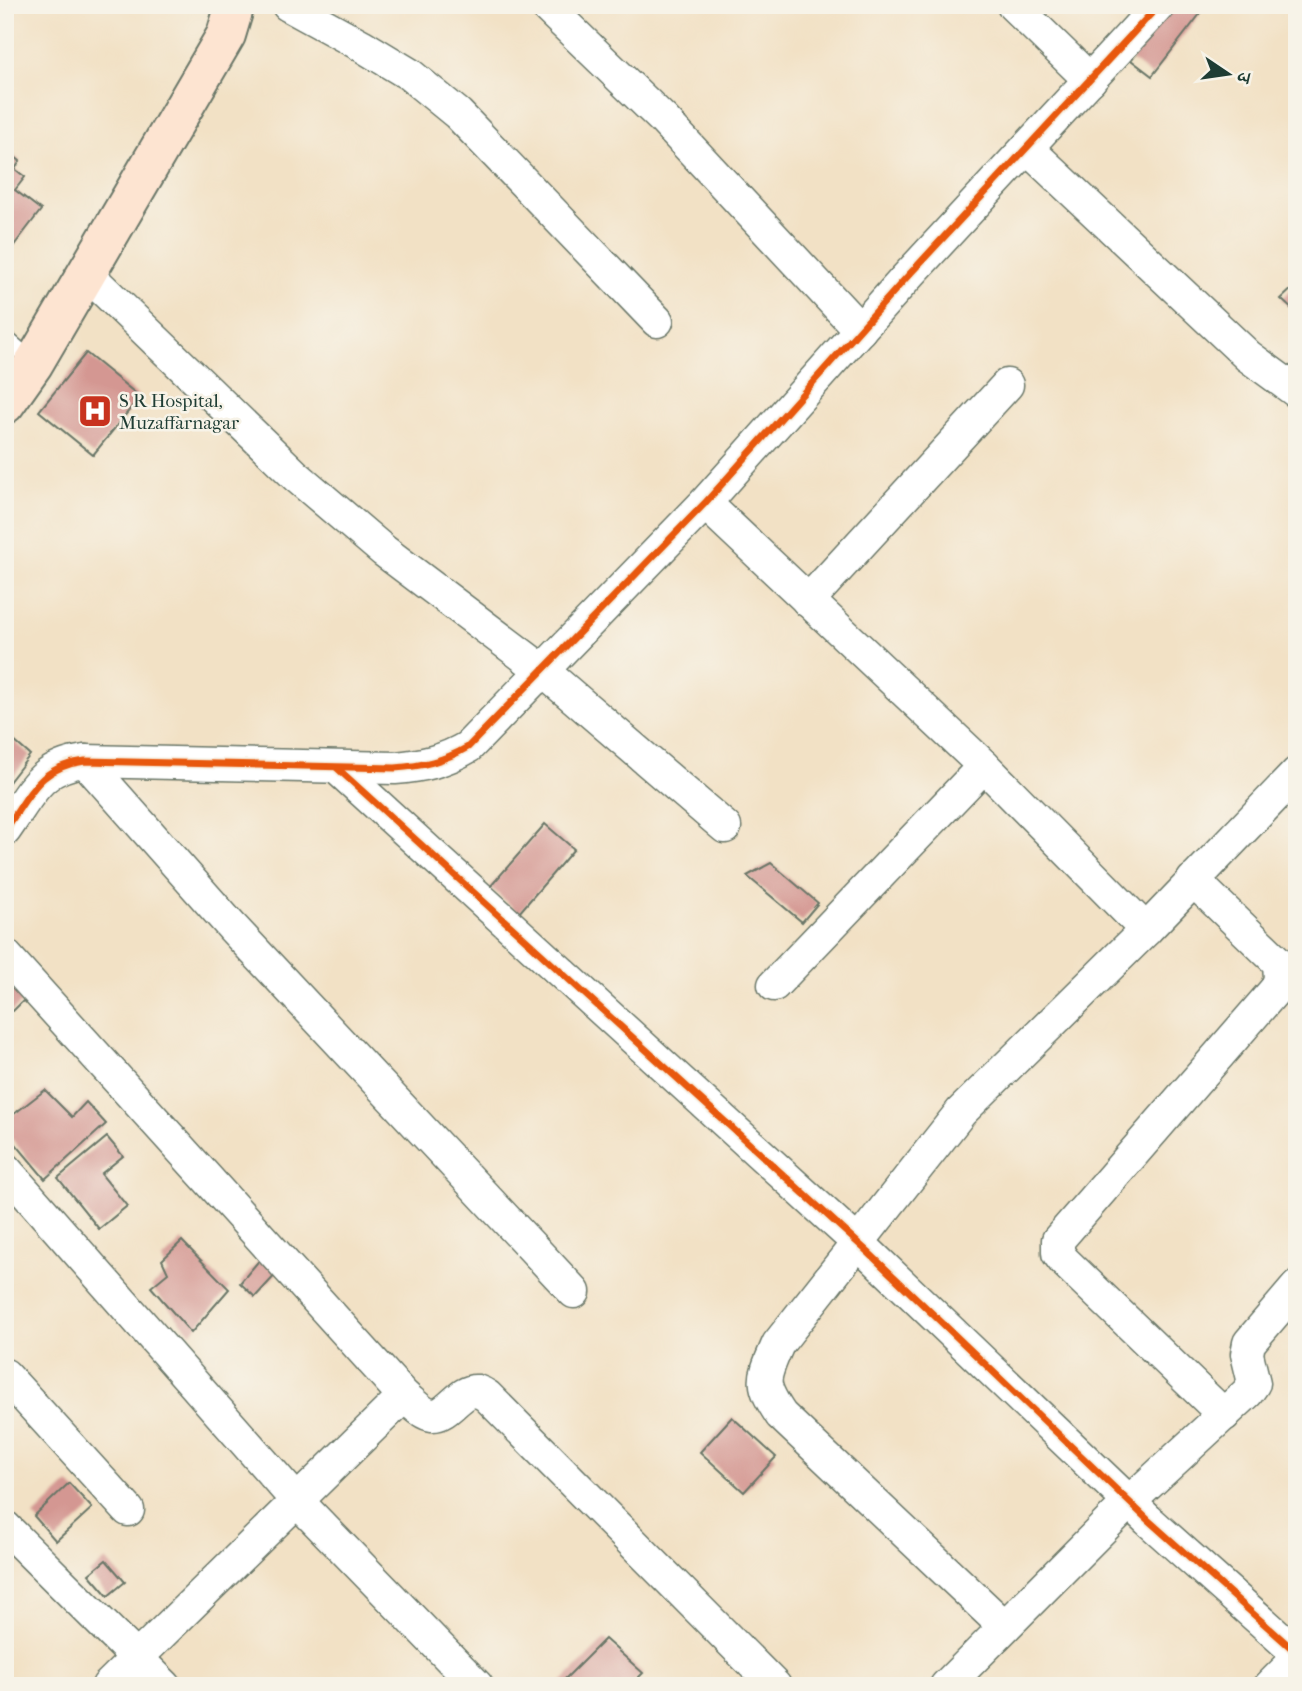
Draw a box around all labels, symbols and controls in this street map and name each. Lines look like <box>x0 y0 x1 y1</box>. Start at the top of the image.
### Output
north arrow <box>1194 38 1264 108</box>
text: उ <box>1231 68 1256 86</box>
place label: S R Hospital, Muzaffarnagar <box>119 390 240 434</box>
hospital icon: S R Hospital, Muzaffarnagar <box>76 392 114 430</box>

